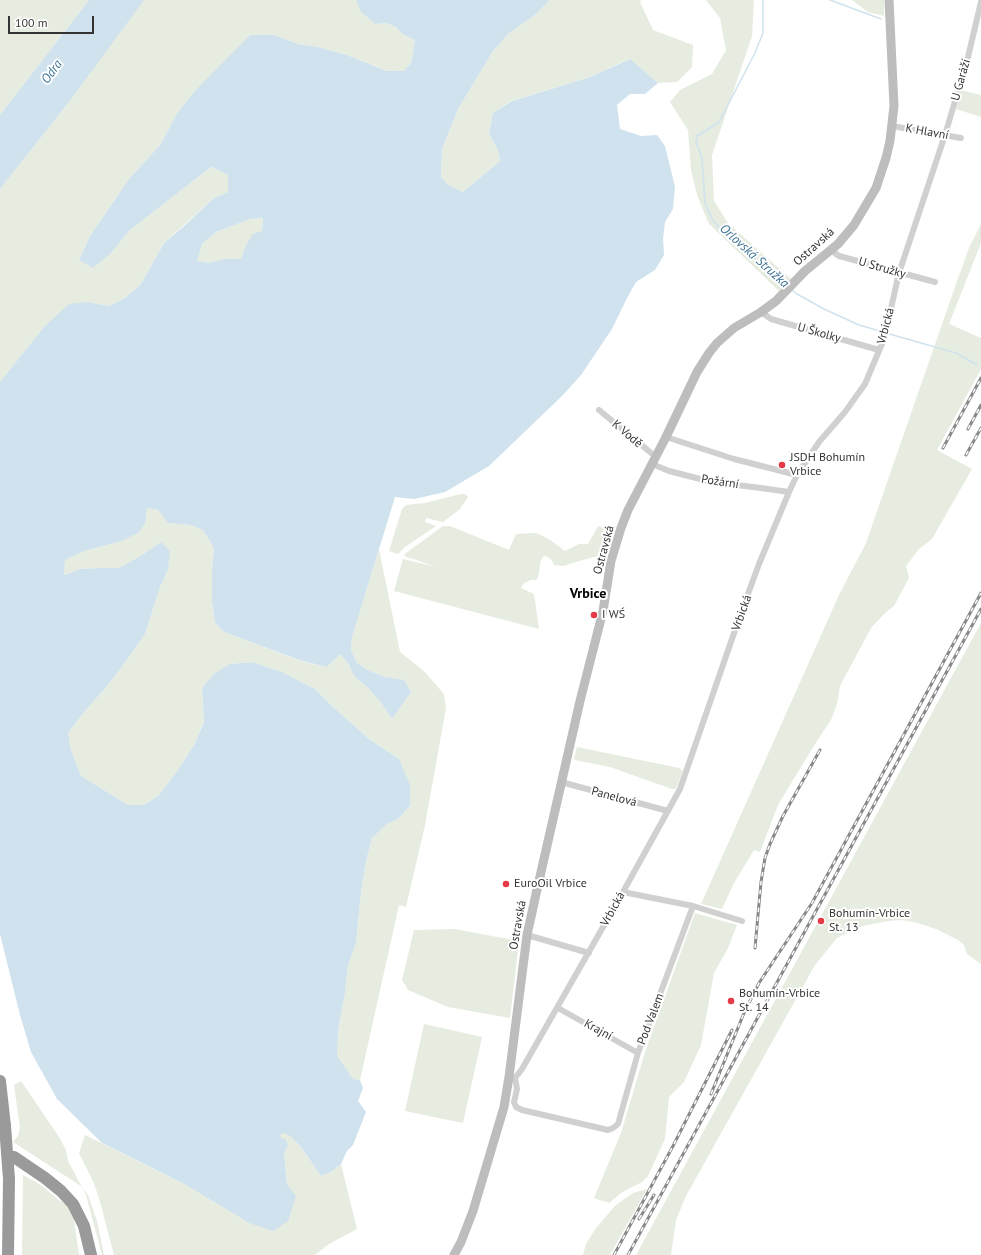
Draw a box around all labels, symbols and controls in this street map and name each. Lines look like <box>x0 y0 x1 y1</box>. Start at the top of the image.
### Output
scale bar <box>10 8 96 34</box>
text: 100 m <box>15 15 48 30</box>
water label: Odra <box>38 57 66 87</box>
street label: U Garáží <box>948 57 974 103</box>
street label: K Hlavní <box>904 121 950 143</box>
water label: Orlovská Stružka <box>716 221 792 291</box>
street label: Ostravská <box>791 225 837 269</box>
street label: U Stružky <box>857 254 907 282</box>
street label: Vrbická <box>874 306 898 346</box>
street label: U Školky <box>796 320 842 346</box>
street label: K Vodě <box>609 417 645 451</box>
place label: JSDH Bohumín Vrbice <box>790 451 865 479</box>
marker: JSDH Bohumín Vrbice <box>777 460 787 470</box>
street label: Požární <box>700 472 740 492</box>
street label: Ostravská <box>591 524 617 576</box>
district label: Vrbice <box>570 586 606 602</box>
street label: Vrbická <box>729 593 755 633</box>
place label: I WŚ <box>602 608 625 622</box>
marker: I WŚ <box>589 610 599 620</box>
street label: Panelová <box>590 784 638 810</box>
place label: EuroOil Vrbice <box>514 877 587 891</box>
marker: EuroOil Vrbice <box>501 879 511 889</box>
street label: Vrbická <box>598 889 628 929</box>
street label: Ostravská <box>507 899 529 951</box>
place label: Bohumín-Vrbice St. 13 <box>829 907 910 935</box>
marker: Bohumín-Vrbice St. 13 <box>816 916 826 926</box>
place label: Bohumín-Vrbice St. 14 <box>739 987 820 1015</box>
street label: Pod Valem <box>635 991 667 1047</box>
marker: Bohumín-Vrbice St. 14 <box>726 996 736 1006</box>
street label: Krajní <box>581 1016 615 1044</box>

